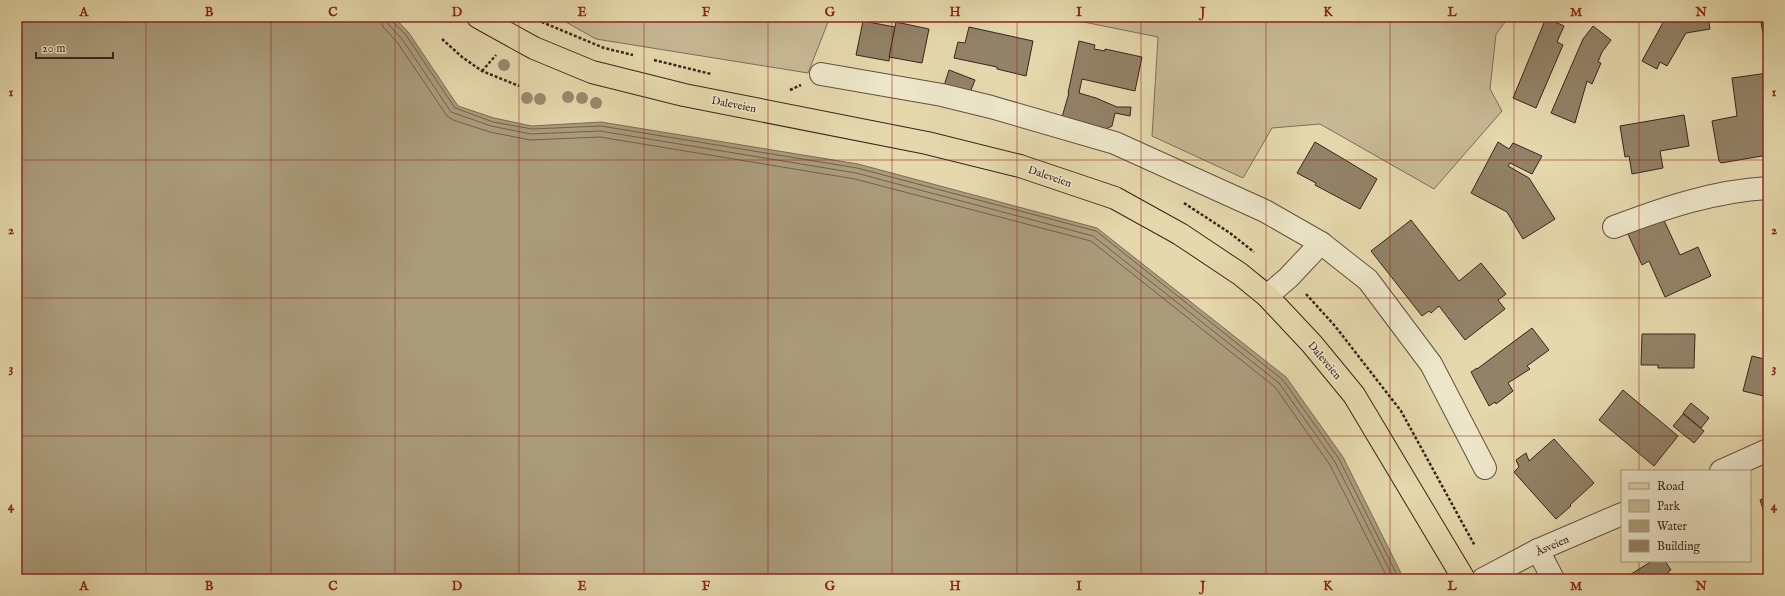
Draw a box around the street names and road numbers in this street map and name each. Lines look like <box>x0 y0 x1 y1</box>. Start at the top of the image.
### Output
street label: Daleveien <box>710 94 757 116</box>
street label: Daleveien <box>1026 163 1073 191</box>
street label: Daleveien <box>1304 339 1344 383</box>
street label: Åsveien <box>1533 532 1571 560</box>

